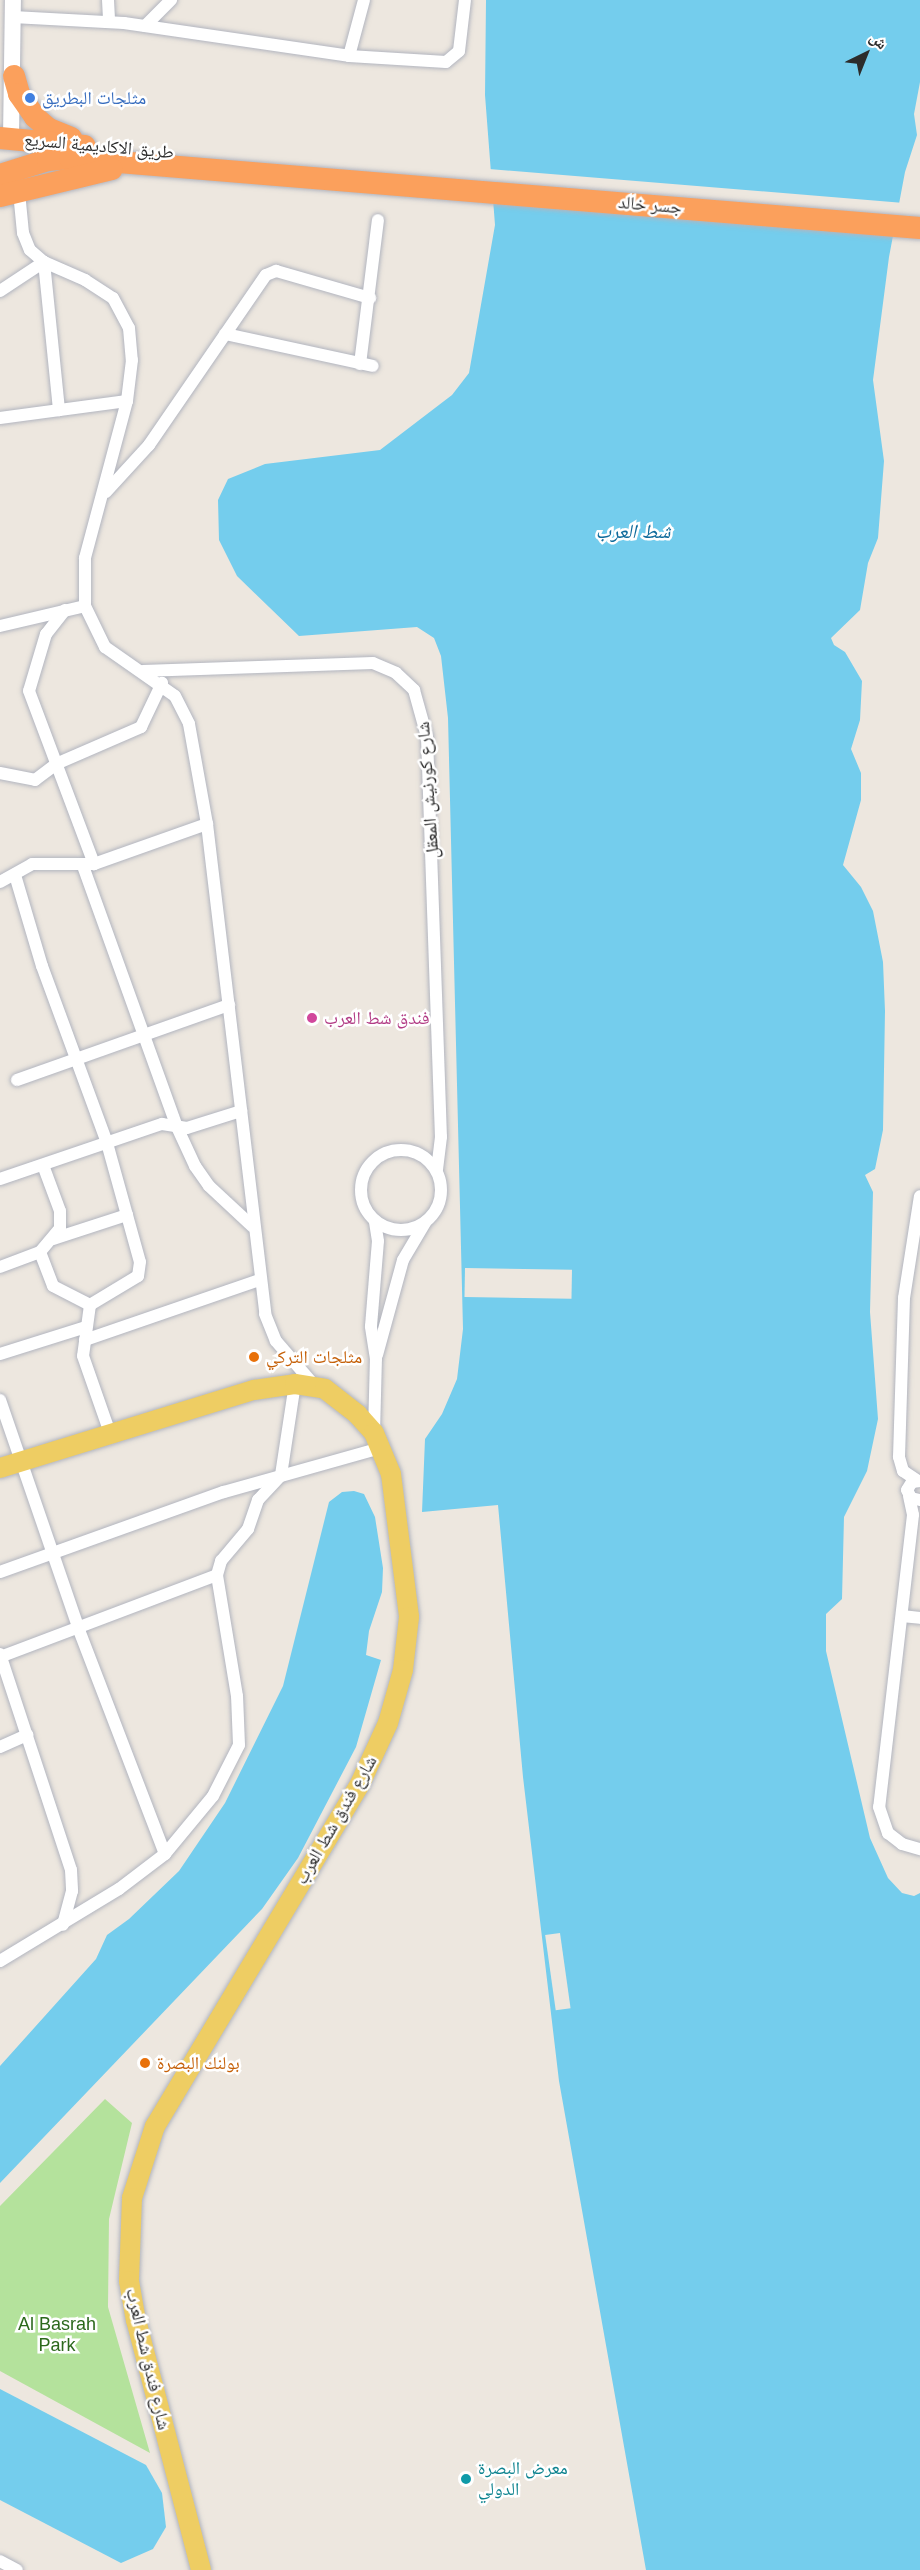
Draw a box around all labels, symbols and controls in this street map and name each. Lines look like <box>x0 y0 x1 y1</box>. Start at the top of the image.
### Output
north arrow <box>836 24 896 84</box>
text: ش <box>867 28 891 52</box>
place label: مثلجات البطريق <box>42 87 146 109</box>
marker: مثلجات البطريق <box>23 91 37 105</box>
street label: طريق الاكاديمية السريع <box>23 129 175 163</box>
street label: جسر خالد <box>617 191 683 219</box>
water label: شط العرب <box>595 519 671 543</box>
street label: شارع كورنيش المعقل <box>412 721 444 859</box>
place label: فندق شط العرب <box>324 1007 430 1029</box>
marker: فندق شط العرب <box>305 1011 319 1025</box>
place label: مثلجات التركي <box>266 1346 362 1368</box>
marker: مثلجات التركي <box>247 1350 261 1364</box>
street label: شارع فندق شط العرب <box>290 1752 382 1888</box>
place label: بولنك البصرة <box>157 2052 240 2074</box>
marker: بولنك البصرة <box>138 2056 152 2070</box>
street label: شارع فندق شط العرب <box>121 2286 175 2432</box>
park label: Al Basrah Park <box>18 2314 96 2356</box>
place label: معرض البصرة الدولي <box>478 2458 568 2500</box>
marker: معرض البصرة الدولي <box>459 2472 473 2486</box>

